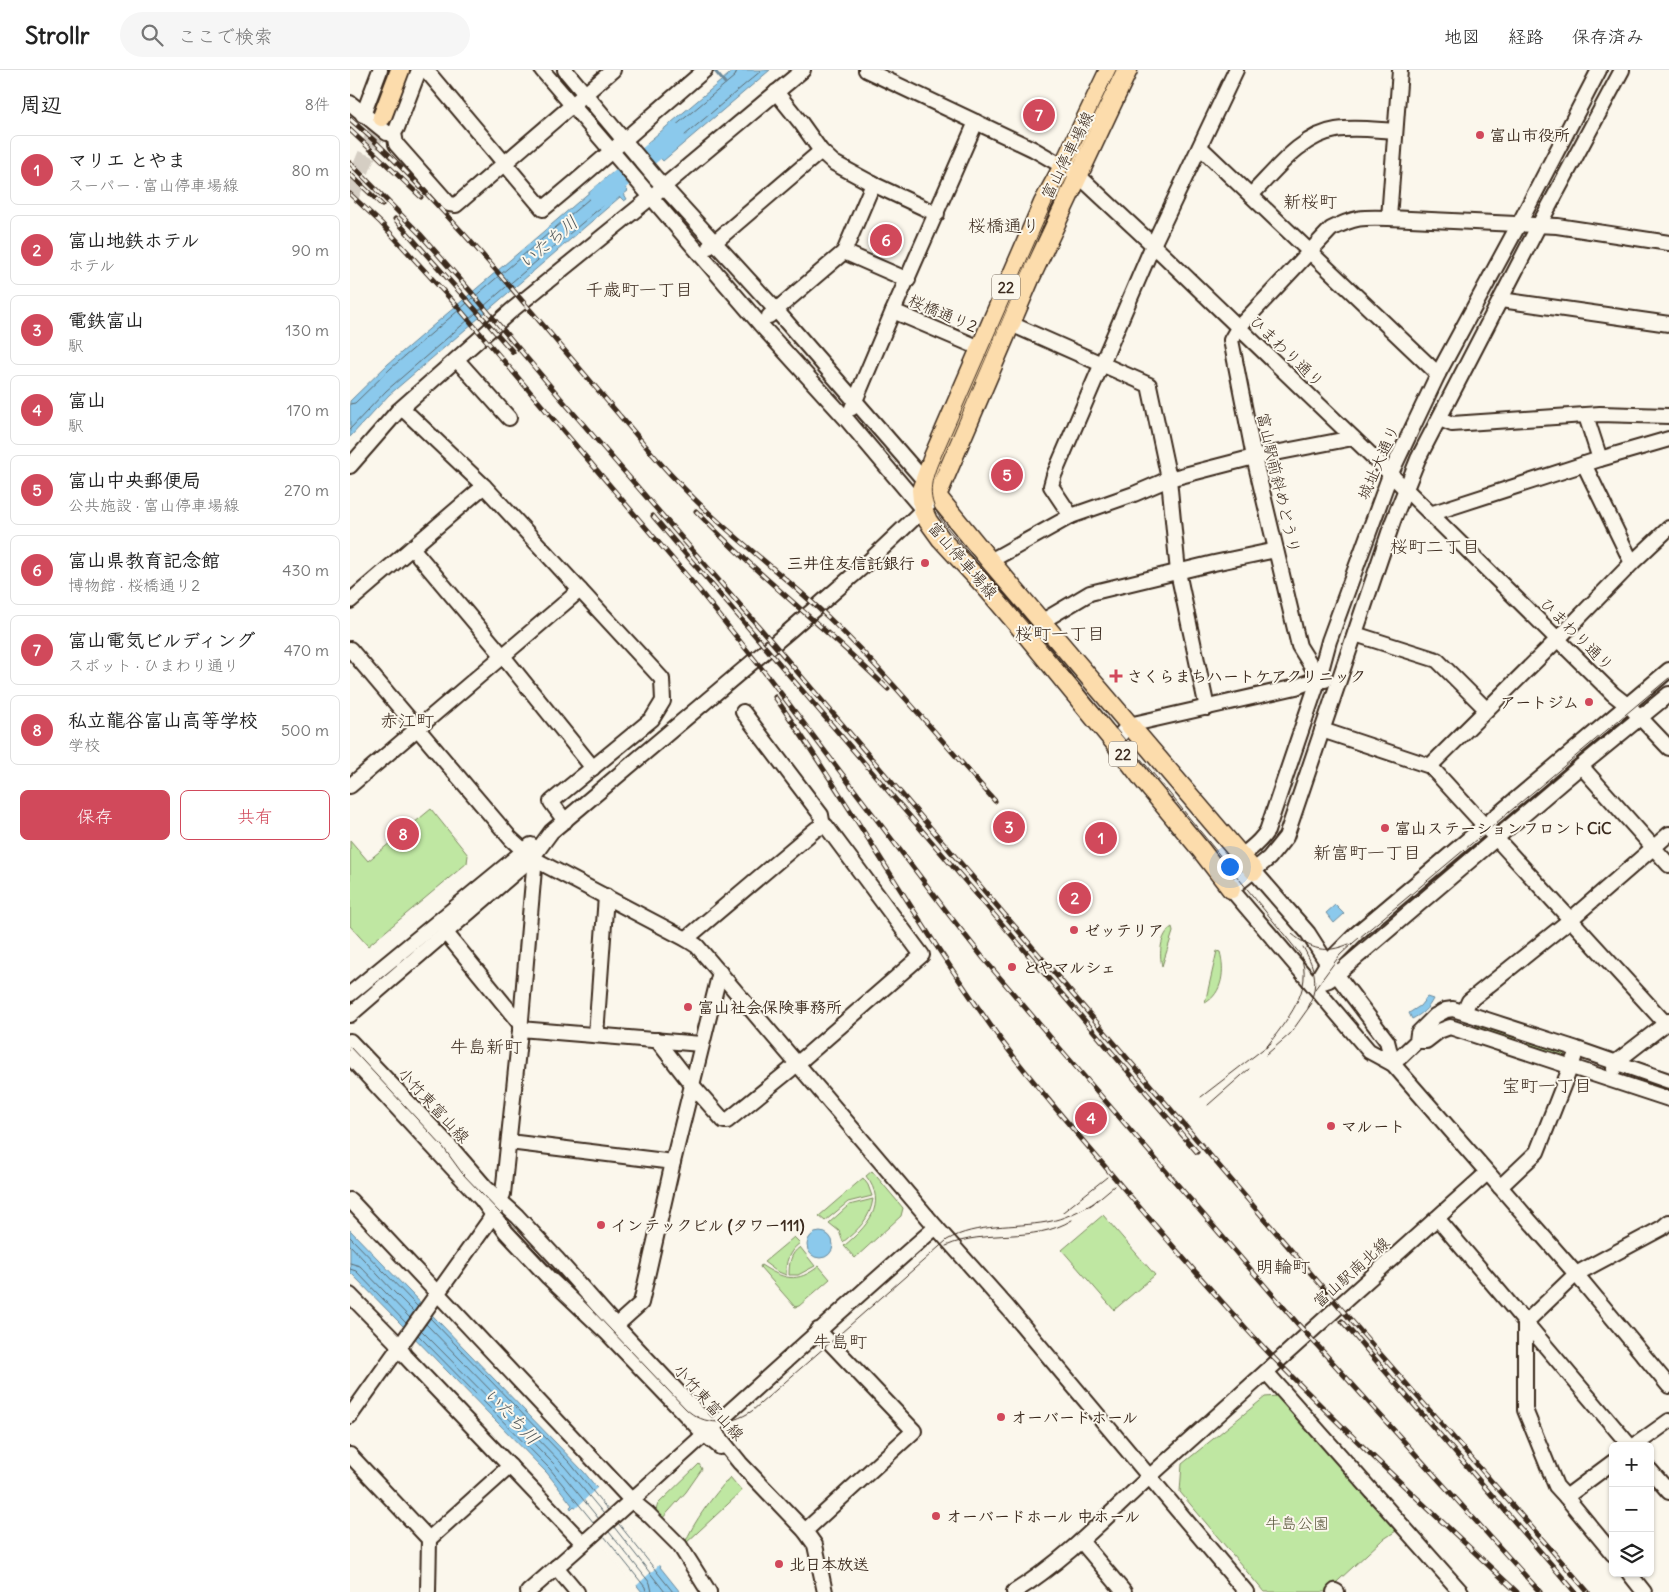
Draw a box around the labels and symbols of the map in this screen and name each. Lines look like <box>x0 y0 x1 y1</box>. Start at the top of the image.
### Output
pin: 7 <box>1023 96 1055 134</box>
street label: 富山停車場線 <box>1036 108 1098 202</box>
place label: 富山市役所 <box>1490 125 1570 145</box>
marker: 富山市役所 <box>1474 129 1486 141</box>
district label: 新桜町 <box>1283 190 1337 213</box>
water label: いたち川 <box>514 211 582 273</box>
district label: 桜橋通り <box>968 214 1040 237</box>
pin: 6 <box>870 221 902 259</box>
road number: 22 <box>992 274 1020 300</box>
district label: 千歳町一丁目 <box>585 278 693 301</box>
street label: 桜橋通り2 <box>906 290 981 337</box>
street label: ひまわり通り <box>1246 310 1328 392</box>
street label: 富山駅前斜めどうり <box>1253 410 1305 556</box>
street label: 城址大通り <box>1353 421 1403 503</box>
pin: 5 <box>991 456 1023 494</box>
street label: 富山停車場線 <box>924 517 1002 603</box>
district label: 桜町二丁目 <box>1390 535 1480 558</box>
place label: 三井住友信託銀行 <box>787 553 915 573</box>
marker: 三井住友信託銀行 <box>919 557 931 569</box>
street label: ひまわり通り <box>1536 593 1618 675</box>
district label: 桜町一丁目 <box>1015 622 1105 645</box>
place label: さくらまちハートケアクリニック <box>1127 666 1366 686</box>
marker: さくらまちハートケアクリニック <box>1109 669 1123 683</box>
place label: アートジム <box>1500 692 1579 712</box>
marker: アートジム <box>1583 696 1595 708</box>
district label: 赤江町 <box>380 709 434 732</box>
road number: 22 <box>1109 742 1137 766</box>
pin: 3 <box>993 808 1025 846</box>
pin: 8 <box>387 815 419 853</box>
place label: 富山ステーションフロントCiC <box>1395 818 1612 838</box>
pin: 1 <box>1085 819 1117 857</box>
marker: 富山ステーションフロントCiC <box>1379 822 1391 834</box>
district label: 新富町一丁目 <box>1313 841 1421 864</box>
your location <box>1217 854 1243 880</box>
pin: 2 <box>1059 879 1091 917</box>
place label: ゼッテリア <box>1084 920 1164 940</box>
marker: ゼッテリア <box>1068 924 1080 936</box>
place label: とやマルシェ <box>1022 957 1116 977</box>
marker: とやマルシェ <box>1006 961 1018 973</box>
place label: 富山社会保険事務所 <box>698 997 842 1017</box>
marker: 富山社会保険事務所 <box>682 1001 694 1013</box>
district label: 牛島新町 <box>450 1035 522 1058</box>
street label: 小竹東富山線 <box>394 1063 474 1147</box>
district label: 宝町一丁目 <box>1502 1074 1592 1097</box>
pin: 4 <box>1075 1099 1107 1137</box>
place label: マルート <box>1341 1116 1405 1136</box>
marker: マルート <box>1325 1120 1337 1132</box>
place label: インテックビル (タワー111) <box>611 1215 805 1236</box>
marker: インテックビル (タワー111) <box>595 1219 607 1231</box>
street label: 富山駅南北線 <box>1309 1232 1393 1312</box>
district label: 明輪町 <box>1256 1255 1310 1278</box>
district label: 牛島町 <box>813 1330 867 1353</box>
street label: 小竹東富山線 <box>669 1360 749 1444</box>
water label: いたち川 <box>479 1383 545 1449</box>
place label: オーバードホール <box>1011 1407 1138 1427</box>
marker: オーバードホール <box>995 1411 1007 1423</box>
place label: オーバードホール 中ホール <box>946 1506 1141 1526</box>
marker: オーバードホール 中ホール <box>930 1510 942 1522</box>
park label: 牛島公園 <box>1265 1513 1329 1533</box>
place label: 北日本放送 <box>789 1554 869 1574</box>
marker: 北日本放送 <box>773 1558 785 1570</box>

